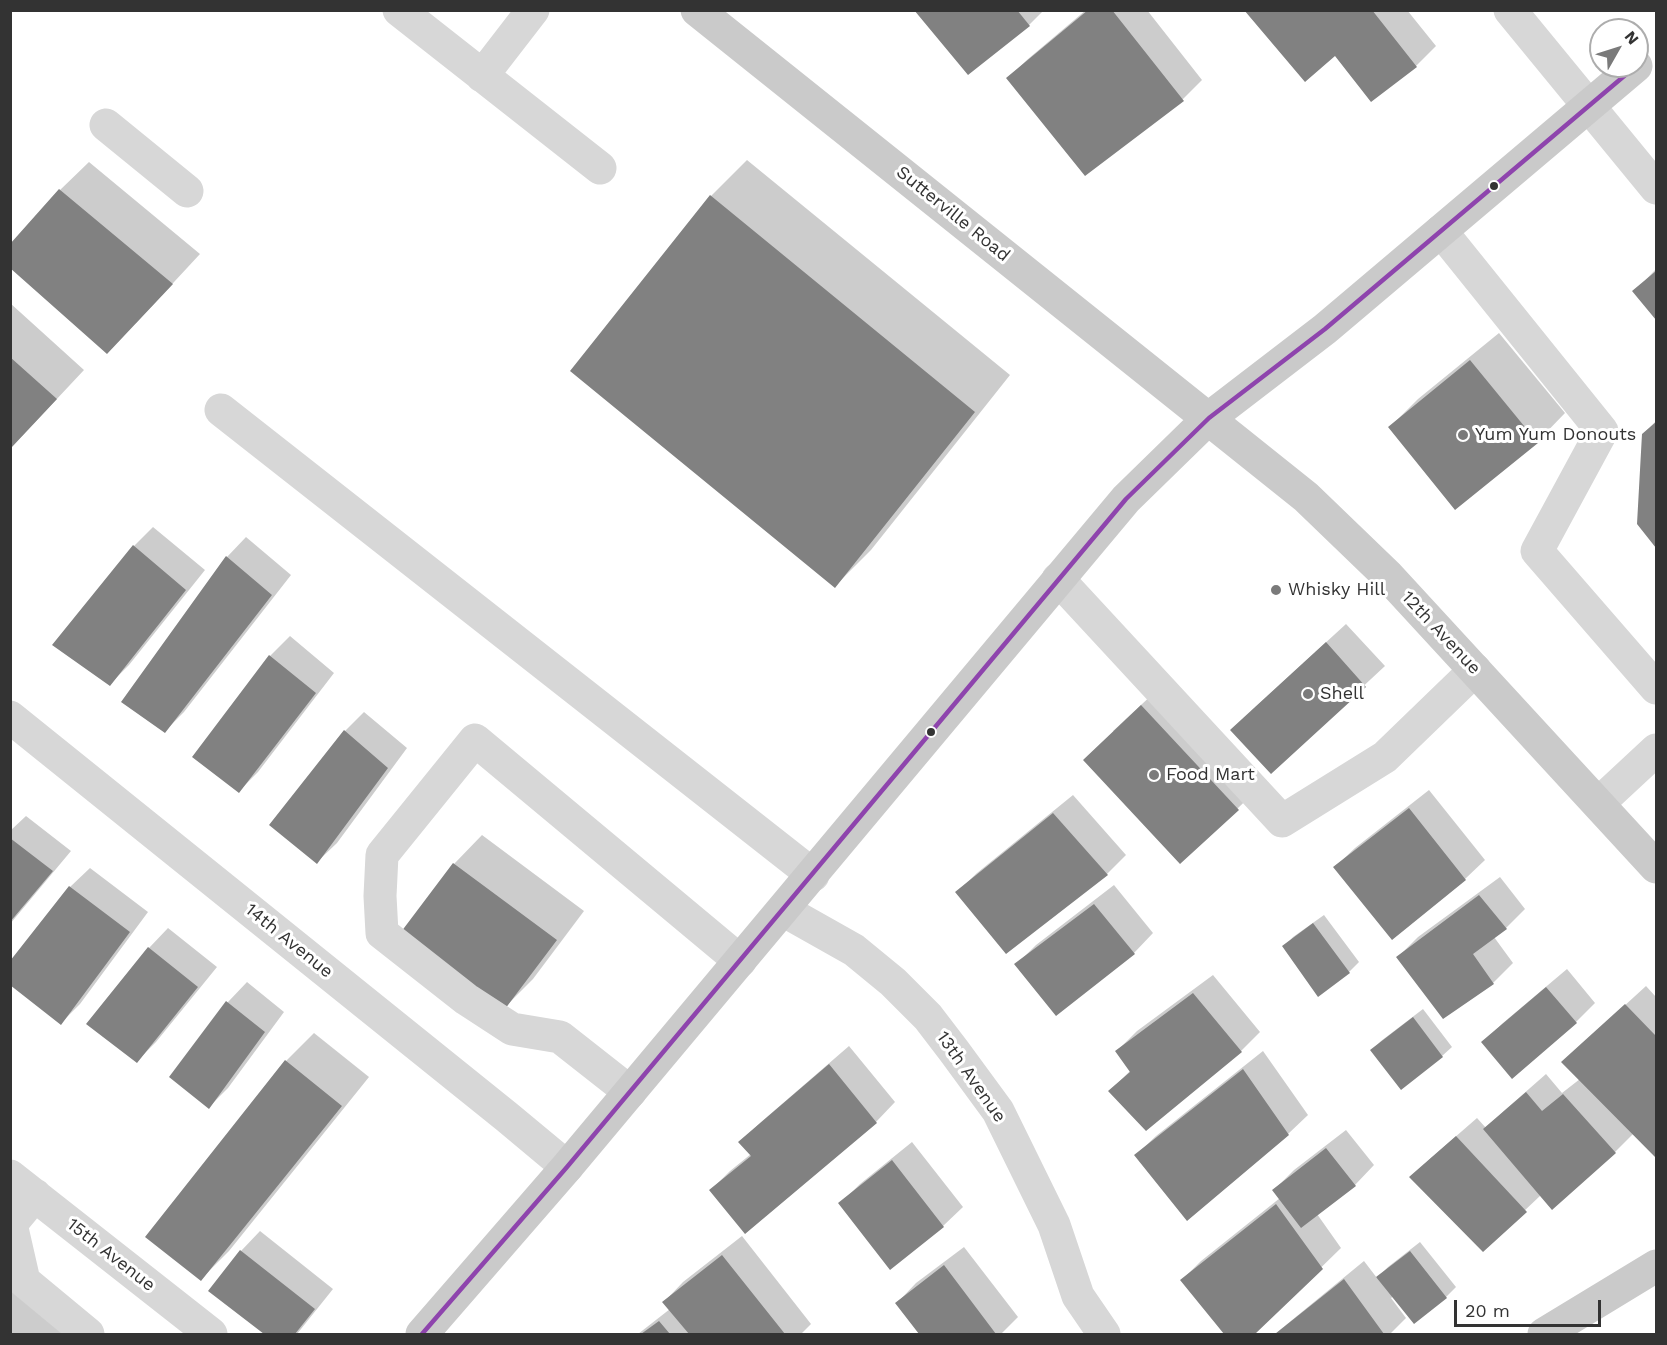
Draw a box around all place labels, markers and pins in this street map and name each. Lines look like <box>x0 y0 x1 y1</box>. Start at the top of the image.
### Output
unlabelled marker <box>1488 180 1500 192</box>
place label: Yum Yum Donouts <box>1475 424 1636 446</box>
marker: Yum Yum Donouts <box>1456 428 1470 442</box>
place label: Whisky Hill <box>1288 579 1385 601</box>
marker: Whisky Hill <box>1269 583 1283 597</box>
place label: Shell <box>1320 683 1364 705</box>
marker: Shell <box>1301 687 1315 701</box>
unlabelled marker <box>925 726 937 738</box>
place label: Food Mart <box>1166 764 1255 786</box>
marker: Food Mart <box>1147 768 1161 782</box>

